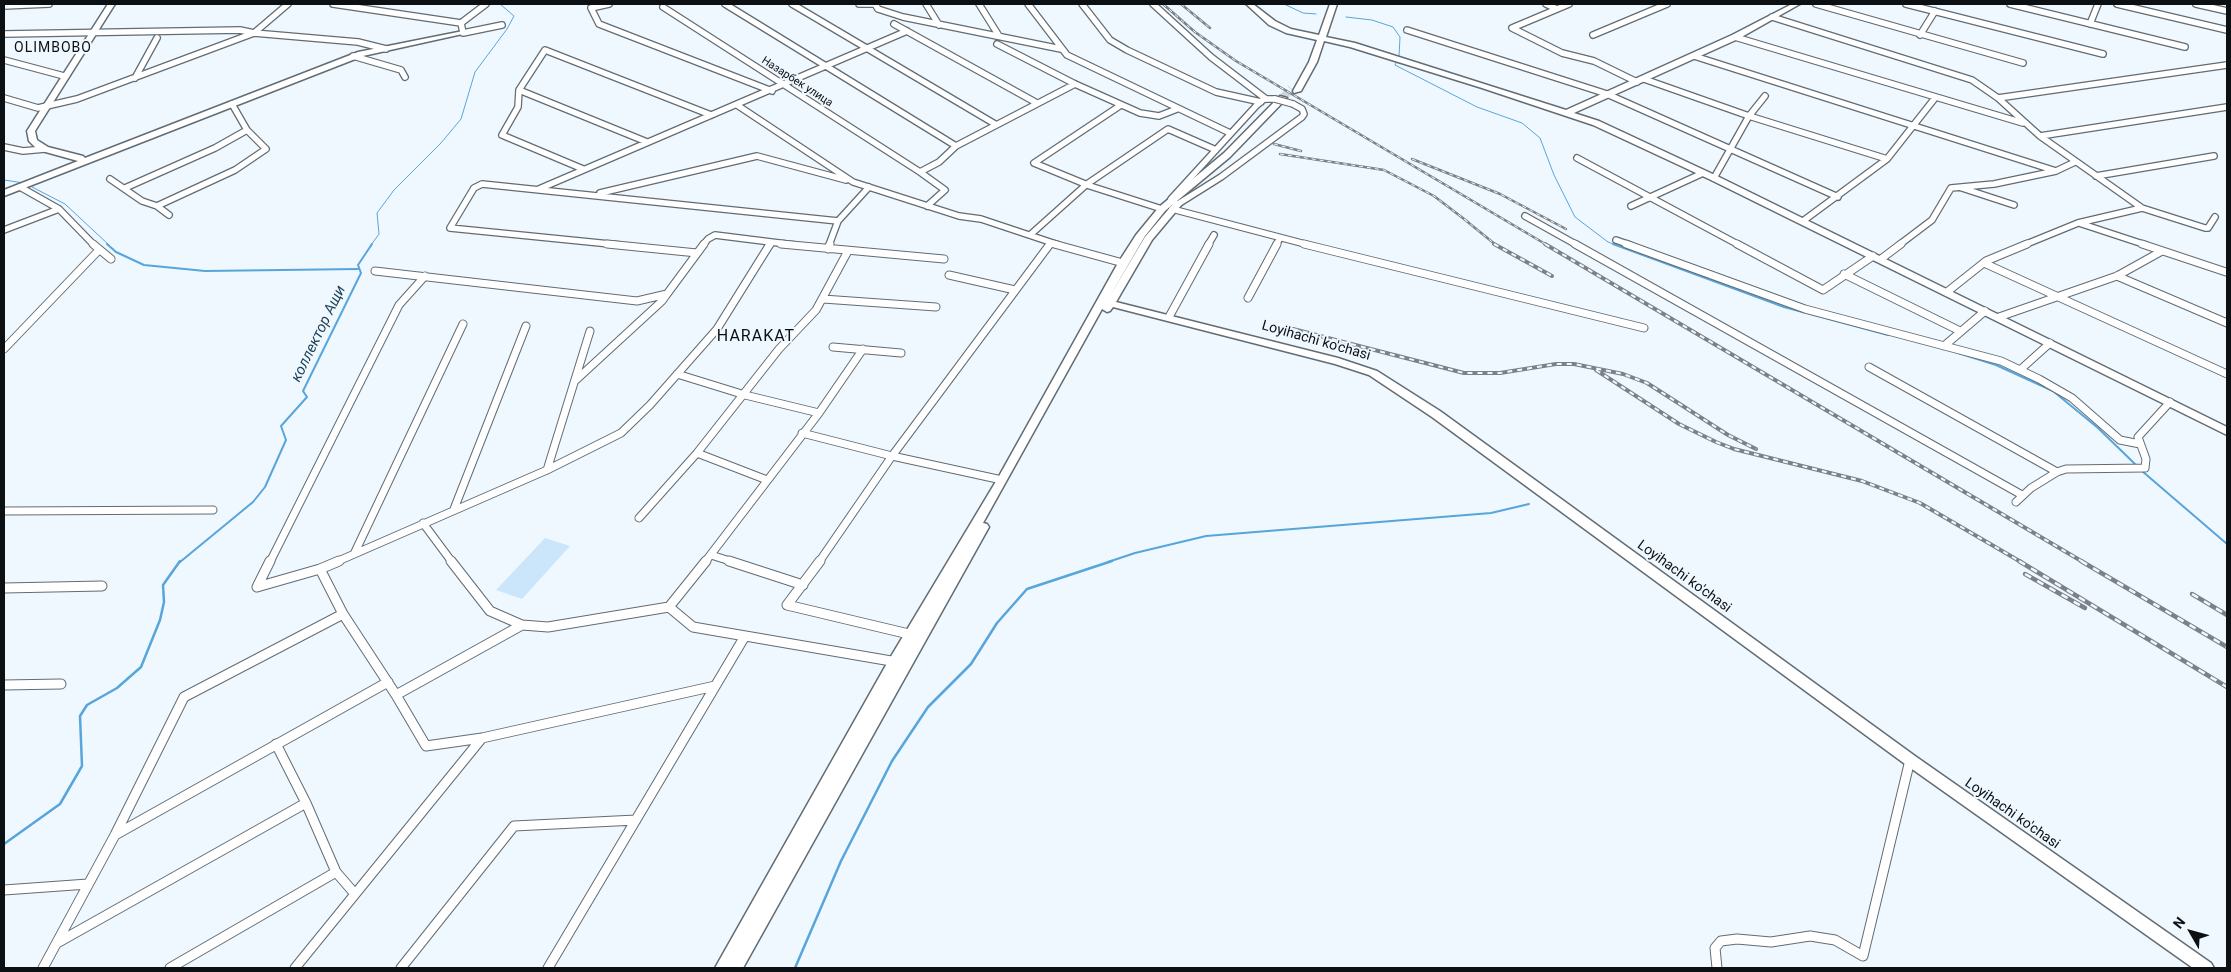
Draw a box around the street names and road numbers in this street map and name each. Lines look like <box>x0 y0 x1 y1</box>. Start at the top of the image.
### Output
street label: Назарбек улица <box>759 54 835 110</box>
street label: Loyihachi ko'chasi <box>1260 317 1372 365</box>
street label: Loyihachi ko'chasi <box>1634 537 1734 617</box>
street label: Loyihachi ko'chasi <box>1961 775 2063 853</box>

